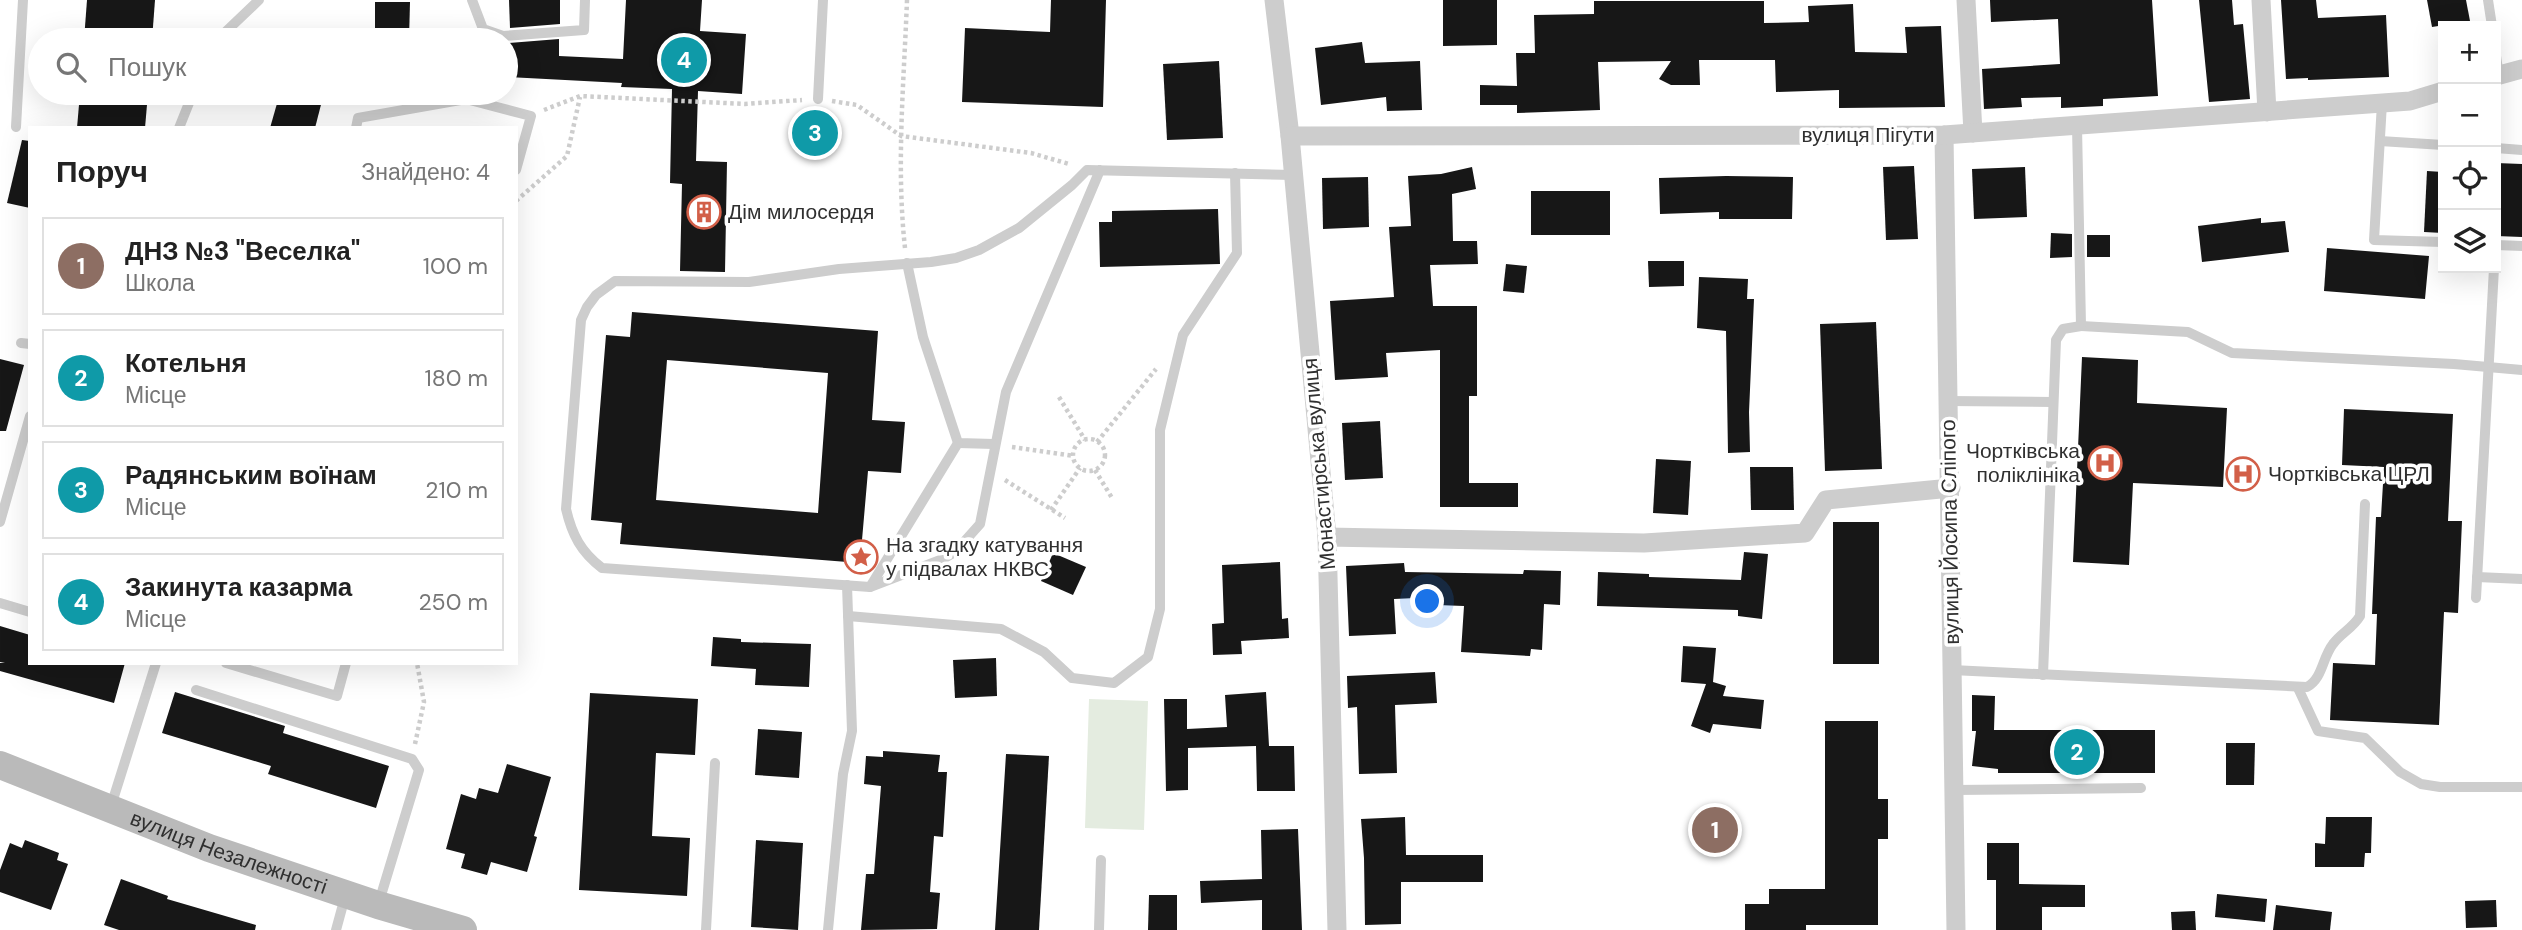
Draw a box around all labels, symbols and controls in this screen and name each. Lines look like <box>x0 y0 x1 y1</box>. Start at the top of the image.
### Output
map controls <box>2438 21 2501 273</box>
button: + <box>2438 21 2501 84</box>
search box <box>28 28 518 105</box>
pin: 4 <box>661 34 707 86</box>
icon: search <box>52 48 90 86</box>
text: Пошук <box>108 50 186 84</box>
button: − <box>2438 84 2501 147</box>
pin: 3 <box>792 107 838 159</box>
street label: вулиця Пігути <box>1802 121 1934 149</box>
button: locate <box>2438 147 2501 210</box>
text: Поруч <box>56 152 148 191</box>
text: Знайдено: 4 <box>361 157 490 187</box>
building icon: Дім милосердя <box>685 193 723 231</box>
place label: Дім милосердя <box>728 198 874 226</box>
button: layers <box>2438 210 2501 273</box>
text: ДНЗ №3 "Веселка" <box>125 234 360 268</box>
text: 1 <box>77 251 85 281</box>
text: 100 m <box>423 251 488 281</box>
text: Школа <box>125 268 195 298</box>
text: Котельня <box>125 346 247 380</box>
street label: Монастирська вулиця <box>1296 357 1342 571</box>
text: 2 <box>74 363 88 393</box>
text: 180 m <box>424 363 488 393</box>
text: Місце <box>125 380 186 410</box>
street label: вулиця Йосипа Сліпого <box>1934 419 1966 645</box>
place label: Чортківська поліклініка <box>1966 437 2080 489</box>
hospital icon: Чортківська поліклініка <box>2086 444 2124 482</box>
hospital icon: Чортківська ЦРЛ <box>2224 455 2262 493</box>
text: Радянським воїнам <box>125 458 377 492</box>
place label: Чортківська ЦРЛ <box>2268 460 2430 488</box>
text: 3 <box>74 475 88 505</box>
text: 210 m <box>425 475 488 505</box>
text: Місце <box>125 492 186 522</box>
place label: На згадку катування у підвалах НКВС <box>886 531 1083 583</box>
place icon: На згадку катування у підвалах НКВС <box>842 538 880 576</box>
text: Закинута казарма <box>125 570 352 604</box>
your location <box>1410 584 1444 618</box>
text: 4 <box>74 587 88 617</box>
text: 250 m <box>418 587 488 617</box>
text: Місце <box>125 604 186 634</box>
pin: 2 <box>2054 726 2100 778</box>
street label: вулиця Незалежності <box>126 804 331 901</box>
pin: 1 <box>1692 804 1738 856</box>

